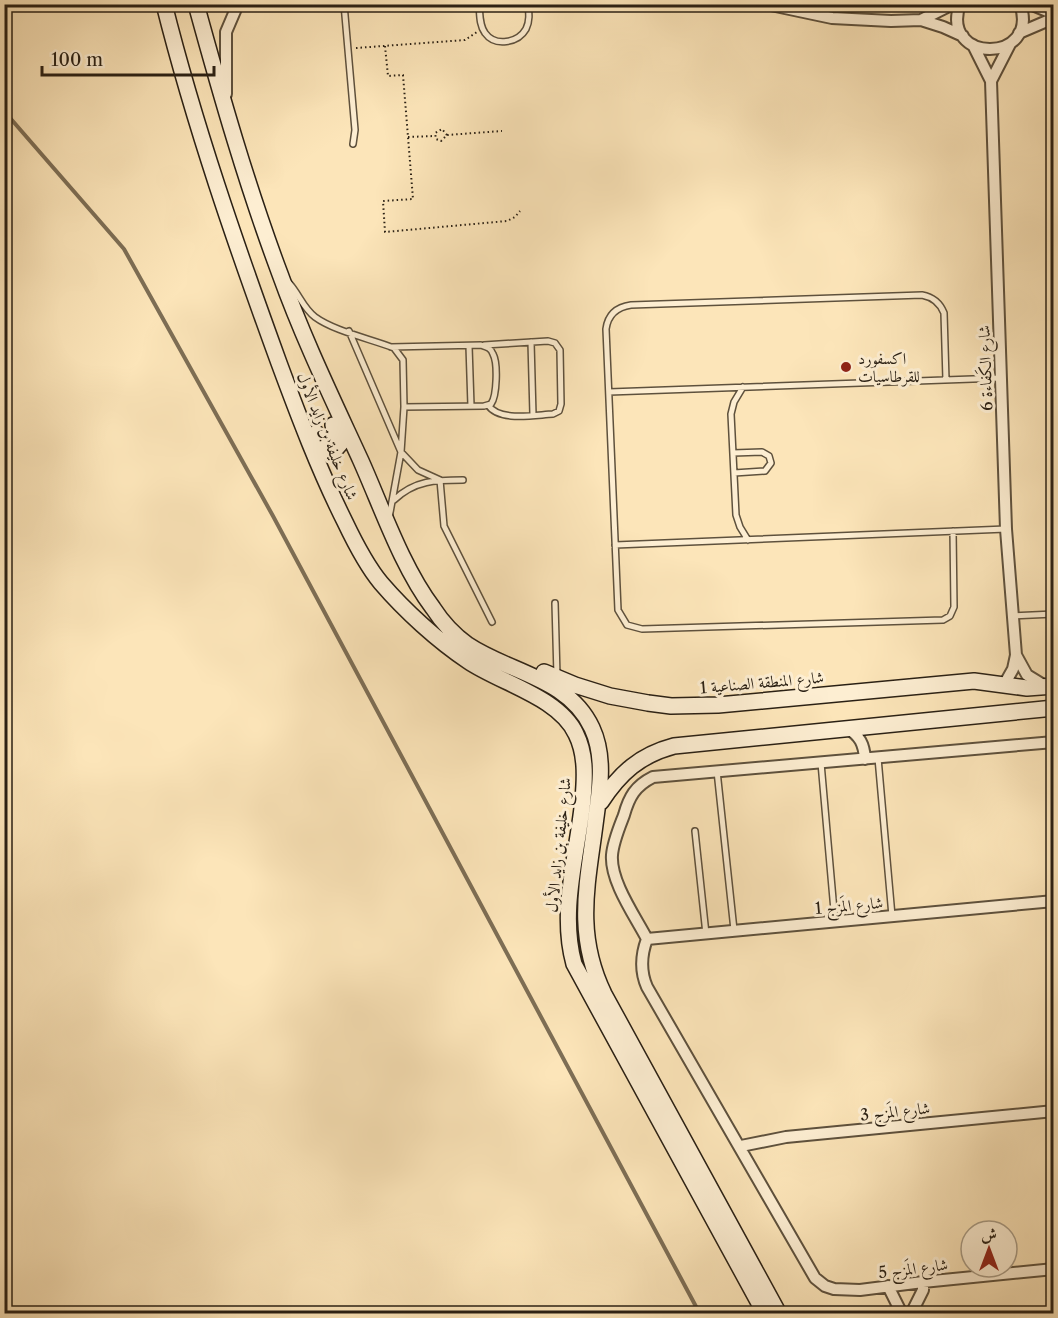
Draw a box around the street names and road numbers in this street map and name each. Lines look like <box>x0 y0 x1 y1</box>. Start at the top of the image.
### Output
street label: شارع الكَفاءة 6 <box>973 325 1000 411</box>
street label: شارع خليفة بن زايد الأول <box>290 369 364 504</box>
street label: شارع المنطقة الصناعية 1 <box>699 667 825 701</box>
street label: شارع خليفة بن زايد الأول <box>540 776 579 914</box>
street label: شارع المَزج 1 <box>814 891 884 923</box>
street label: شارع المَزج 3 <box>859 1096 932 1130</box>
street label: شارع المَزج 5 <box>877 1253 950 1287</box>

